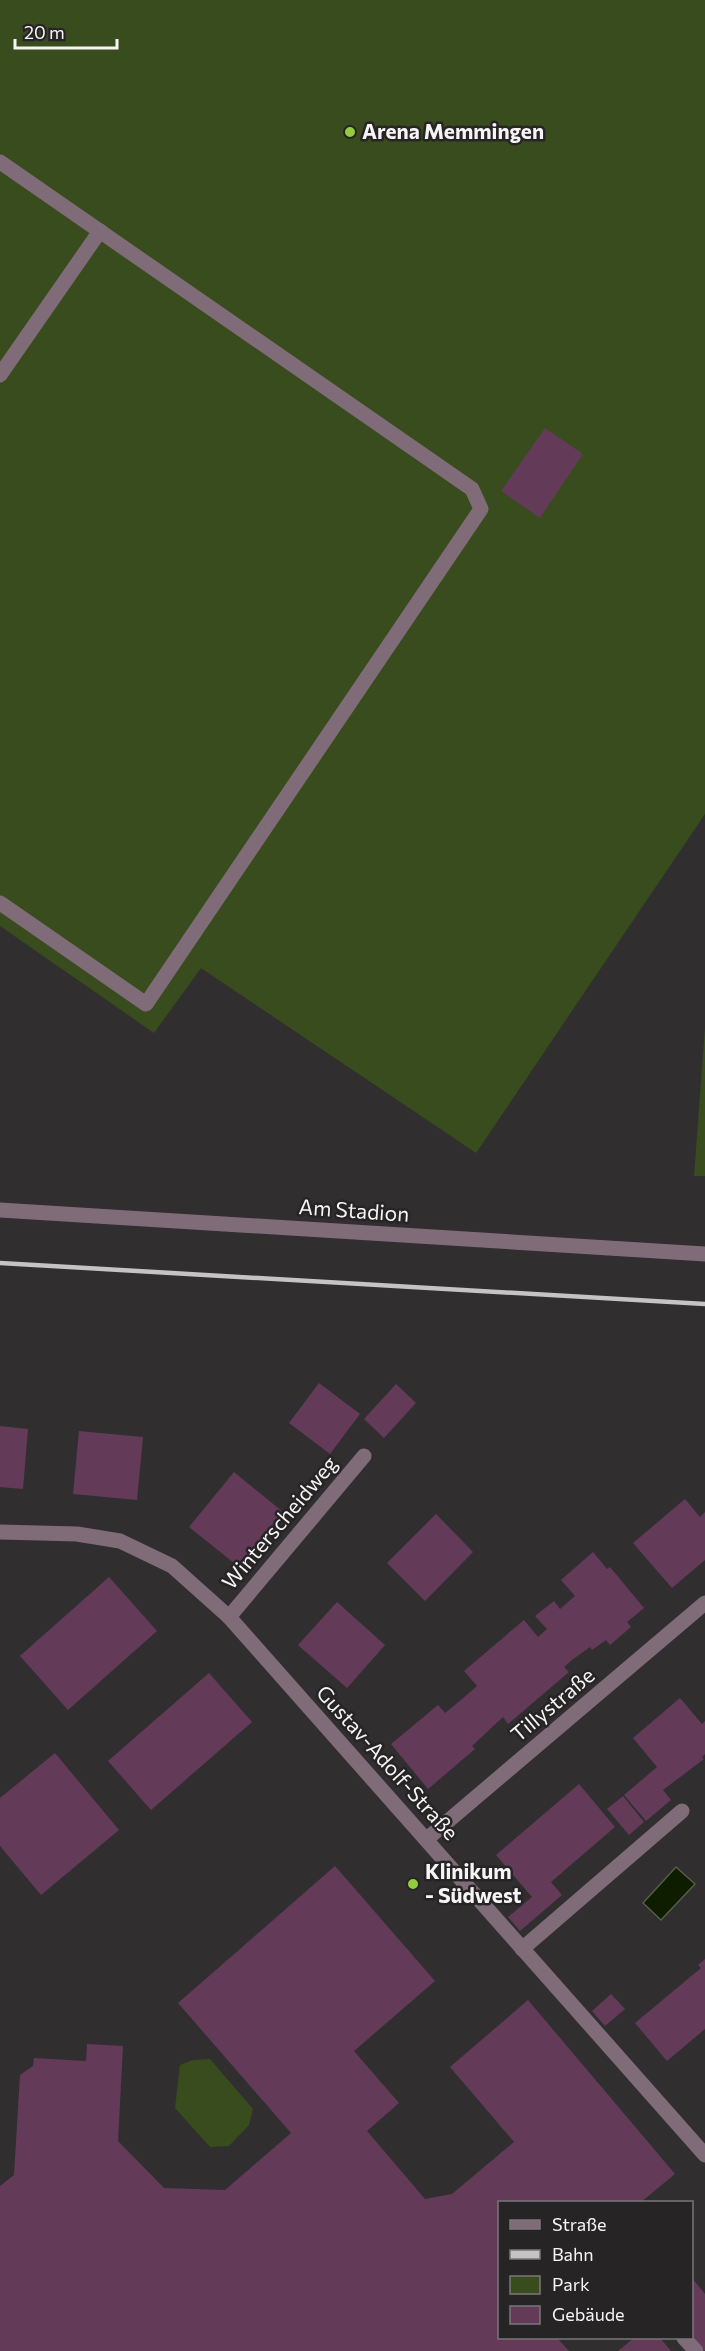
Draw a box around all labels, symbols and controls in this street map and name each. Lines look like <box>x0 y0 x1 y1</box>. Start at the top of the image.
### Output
scale bar <box>15 12 117 50</box>
text: 20 m <box>24 21 65 43</box>
place label: Arena Memmingen <box>362 118 544 143</box>
marker: Arena Memmingen <box>343 125 357 139</box>
street label: Am Stadion <box>298 1193 410 1226</box>
street label: Winterscheidweg <box>216 1450 342 1594</box>
street label: Tillystraße <box>505 1662 599 1746</box>
street label: Gustav-Adolf-Straße <box>312 1679 464 1845</box>
place label: Klinikum - Südwest <box>425 1858 522 1907</box>
marker: Klinikum - Südwest <box>406 1877 420 1891</box>
legend <box>498 2201 693 2339</box>
text: Straße <box>552 2213 607 2235</box>
text: Bahn <box>552 2243 594 2265</box>
text: Park <box>552 2273 590 2295</box>
text: Gebäude <box>552 2303 625 2325</box>

